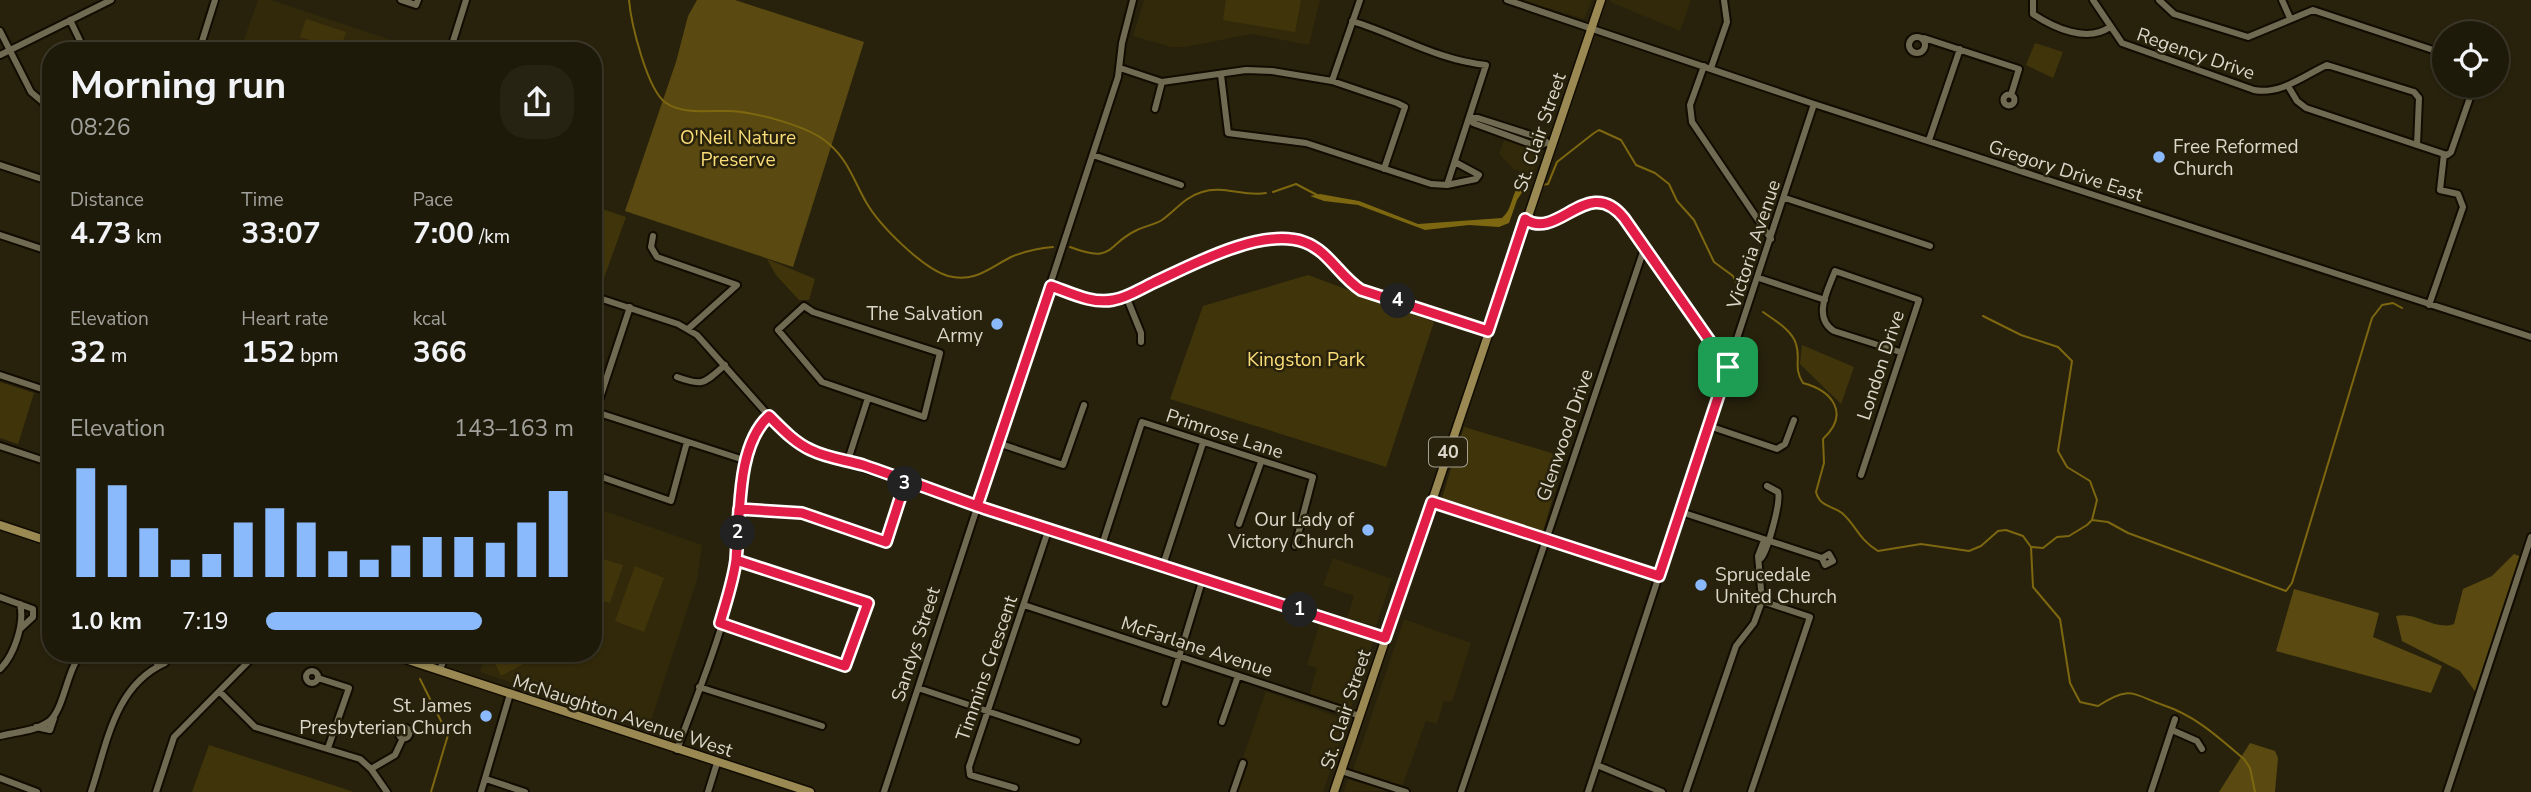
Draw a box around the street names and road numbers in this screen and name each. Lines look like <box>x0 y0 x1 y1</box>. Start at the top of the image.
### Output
street label: Regency Drive <box>2133 22 2258 86</box>
street label: St. Clair Street <box>1507 69 1573 195</box>
street label: Gregory Drive East <box>1985 134 2147 208</box>
street label: Victoria Avenue <box>1721 176 1787 313</box>
street label: London Drive <box>1851 307 1911 424</box>
street label: Glenwood Drive <box>1530 366 1600 505</box>
street label: Primrose Lane <box>1163 403 1287 465</box>
road number: 40 <box>1429 438 1467 466</box>
street label: Sandys Street <box>885 583 947 705</box>
street label: Timmins Crescent <box>950 592 1024 745</box>
street label: McFarlane Avenue <box>1117 610 1276 684</box>
street label: St. Clair Street <box>1314 646 1378 772</box>
street label: McNaughton Avenue West <box>509 668 736 764</box>

